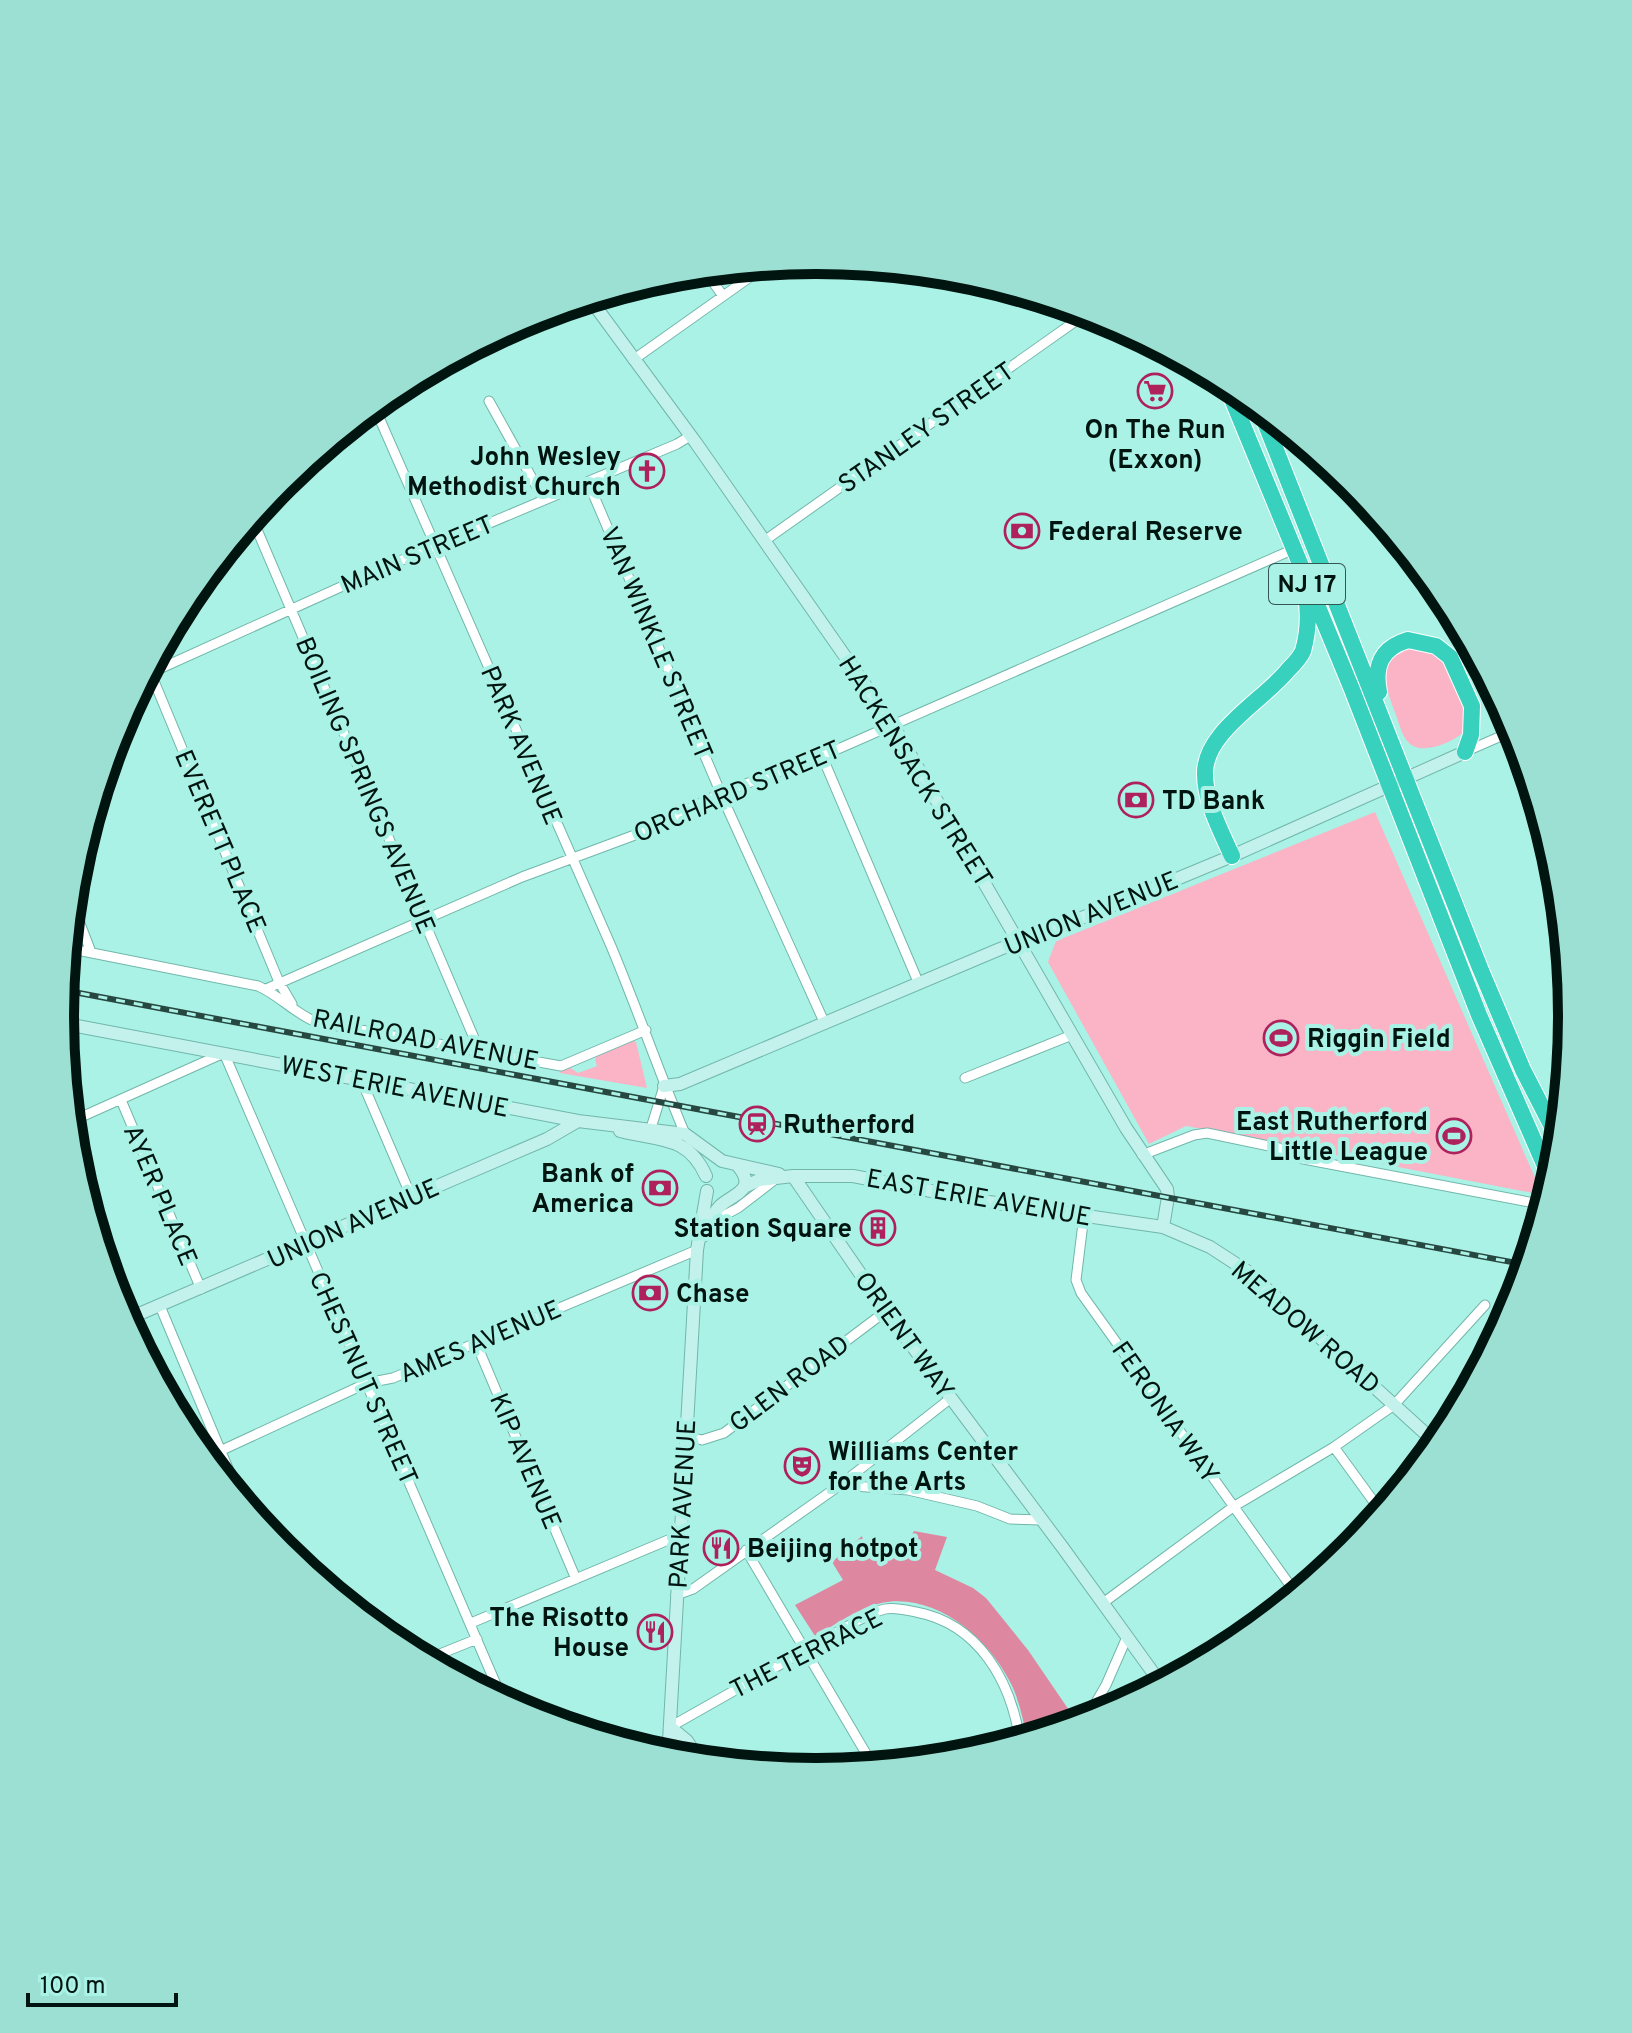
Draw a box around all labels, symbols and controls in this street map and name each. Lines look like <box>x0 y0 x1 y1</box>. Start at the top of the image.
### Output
street label: STANLEY STREET <box>833 356 1022 502</box>
supermarket icon: On The Run (Exxon) <box>1136 372 1174 410</box>
place label: On The Run (Exxon) <box>1084 415 1226 478</box>
place label: John Wesley Methodist Church <box>407 442 621 505</box>
church icon: John Wesley Methodist Church <box>628 452 666 490</box>
street label: MAIN STREET <box>337 509 499 603</box>
bank icon: Federal Reserve <box>1003 512 1041 550</box>
place label: Federal Reserve <box>1048 517 1243 550</box>
street label: VAN WINKLE STREET <box>591 523 719 765</box>
road number: NJ 17 <box>1269 564 1345 604</box>
street label: BOILING SPRINGS AVENUE <box>286 632 441 939</box>
street label: HACKENSACK STREET <box>829 651 998 894</box>
street label: PARK AVENUE <box>471 662 568 830</box>
street label: ORCHARD STREET <box>629 735 847 852</box>
street label: EVERETT PLACE <box>165 746 272 938</box>
bank icon: TD Bank <box>1117 781 1155 819</box>
place label: TD Bank <box>1162 786 1265 819</box>
street label: UNION AVENUE <box>1000 865 1184 965</box>
street label: RAILROAD AVENUE <box>310 1003 541 1080</box>
sports icon: Riggin Field <box>1262 1019 1300 1057</box>
place label: Riggin Field <box>1307 1024 1451 1057</box>
street label: WEST ERIE AVENUE <box>278 1050 511 1127</box>
station icon: Rutherford <box>738 1105 776 1143</box>
place label: East Rutherford Little League <box>1236 1107 1428 1170</box>
place label: Rutherford <box>783 1110 915 1143</box>
sports icon: East Rutherford Little League <box>1435 1117 1473 1155</box>
street label: AYER PLACE <box>114 1120 203 1272</box>
place label: Bank of America <box>531 1159 634 1222</box>
street label: EAST ERIE AVENUE <box>864 1163 1094 1235</box>
bank icon: Bank of America <box>641 1169 679 1207</box>
street label: UNION AVENUE <box>263 1173 445 1278</box>
building icon: Station Square <box>859 1209 897 1247</box>
place label: Station Square <box>674 1214 852 1247</box>
street label: MEADOW ROAD <box>1223 1255 1386 1403</box>
street label: ORIENT WAY <box>846 1266 960 1407</box>
street label: CHESTNUT STREET <box>300 1267 424 1491</box>
bank icon: Chase <box>631 1274 669 1312</box>
place label: Chase <box>676 1279 750 1312</box>
street label: AMES AVENUE <box>395 1294 567 1392</box>
street label: GLEN ROAD <box>724 1329 857 1441</box>
street label: FERONIA WAY <box>1103 1336 1225 1491</box>
street label: KIP AVENUE <box>480 1389 567 1535</box>
street label: PARK AVENUE <box>664 1419 705 1590</box>
place label: Williams Center for the Arts <box>828 1437 1018 1500</box>
theatre icon: Williams Center for the Arts <box>783 1447 821 1485</box>
restaurant icon: Beijing hotpot <box>702 1529 740 1567</box>
place label: Beijing hotpot <box>747 1534 919 1567</box>
place label: The Risotto House <box>489 1603 629 1666</box>
street label: THE TERRACE <box>725 1603 889 1708</box>
restaurant icon: The Risotto House <box>636 1613 674 1651</box>
scale bar <box>28 1957 176 2007</box>
text: 100 m <box>40 1972 106 2002</box>

